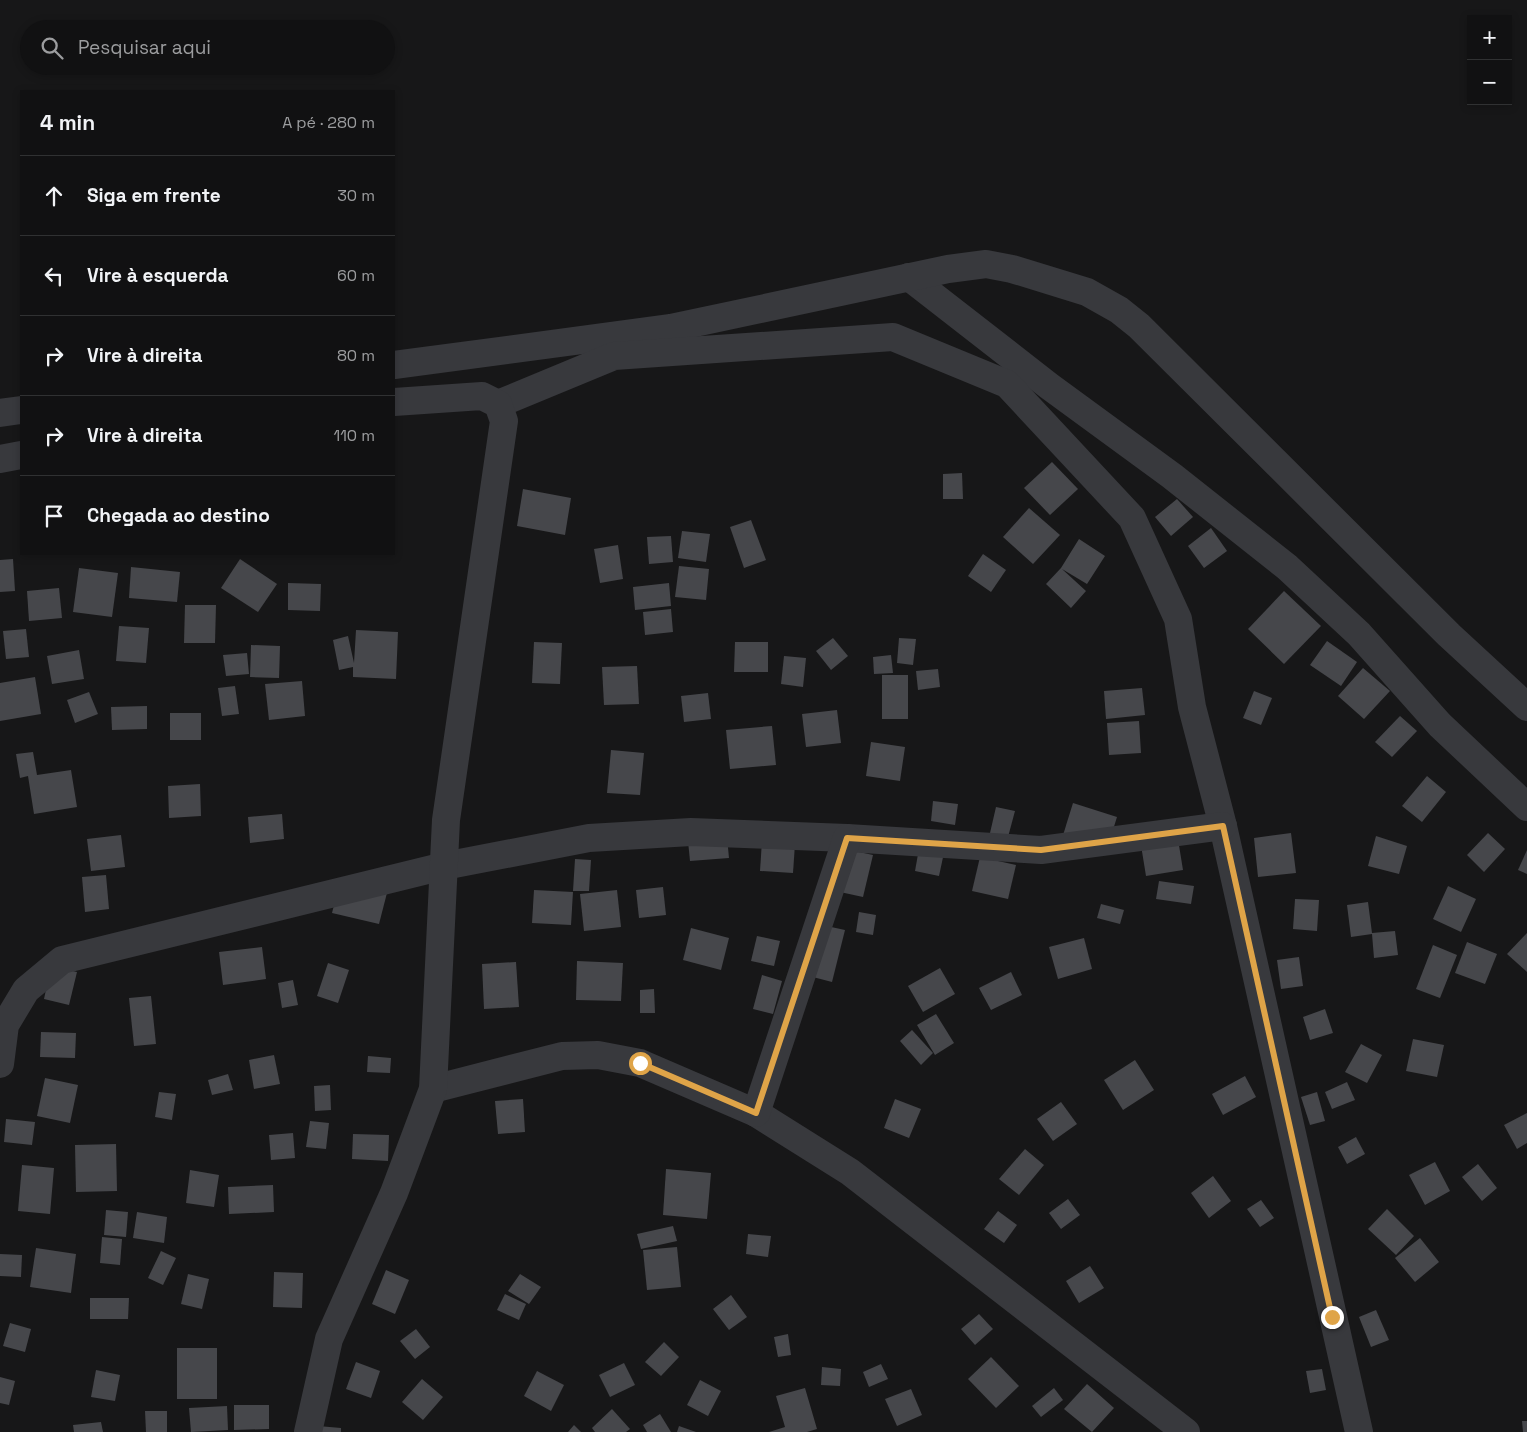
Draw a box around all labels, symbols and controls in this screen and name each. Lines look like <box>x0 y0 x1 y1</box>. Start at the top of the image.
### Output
map controls <box>1467 15 1512 105</box>
button: + <box>1467 15 1512 60</box>
search box <box>20 20 395 75</box>
icon: search <box>38 34 66 62</box>
text: Pesquisar aqui <box>78 35 211 60</box>
button: − <box>1467 60 1512 105</box>
text: 4 min <box>40 109 95 136</box>
text: A pé · 280 m <box>282 112 375 133</box>
icon: ahead <box>40 182 68 210</box>
text: Siga em frente <box>87 183 221 208</box>
text: 30 m <box>337 185 375 206</box>
icon: left <box>40 262 68 290</box>
text: Vire à esquerda <box>87 263 229 288</box>
text: 60 m <box>337 265 375 286</box>
icon: right <box>40 342 68 370</box>
text: Vire à direita <box>87 343 203 368</box>
text: 80 m <box>337 345 375 366</box>
icon: right <box>40 422 68 450</box>
text: Vire à direita <box>87 423 203 448</box>
text: 110 m <box>333 425 375 446</box>
icon: arrive <box>40 502 68 530</box>
text: Chegada ao destino <box>87 503 270 528</box>
route start <box>629 1052 652 1075</box>
route end <box>1321 1306 1344 1329</box>

